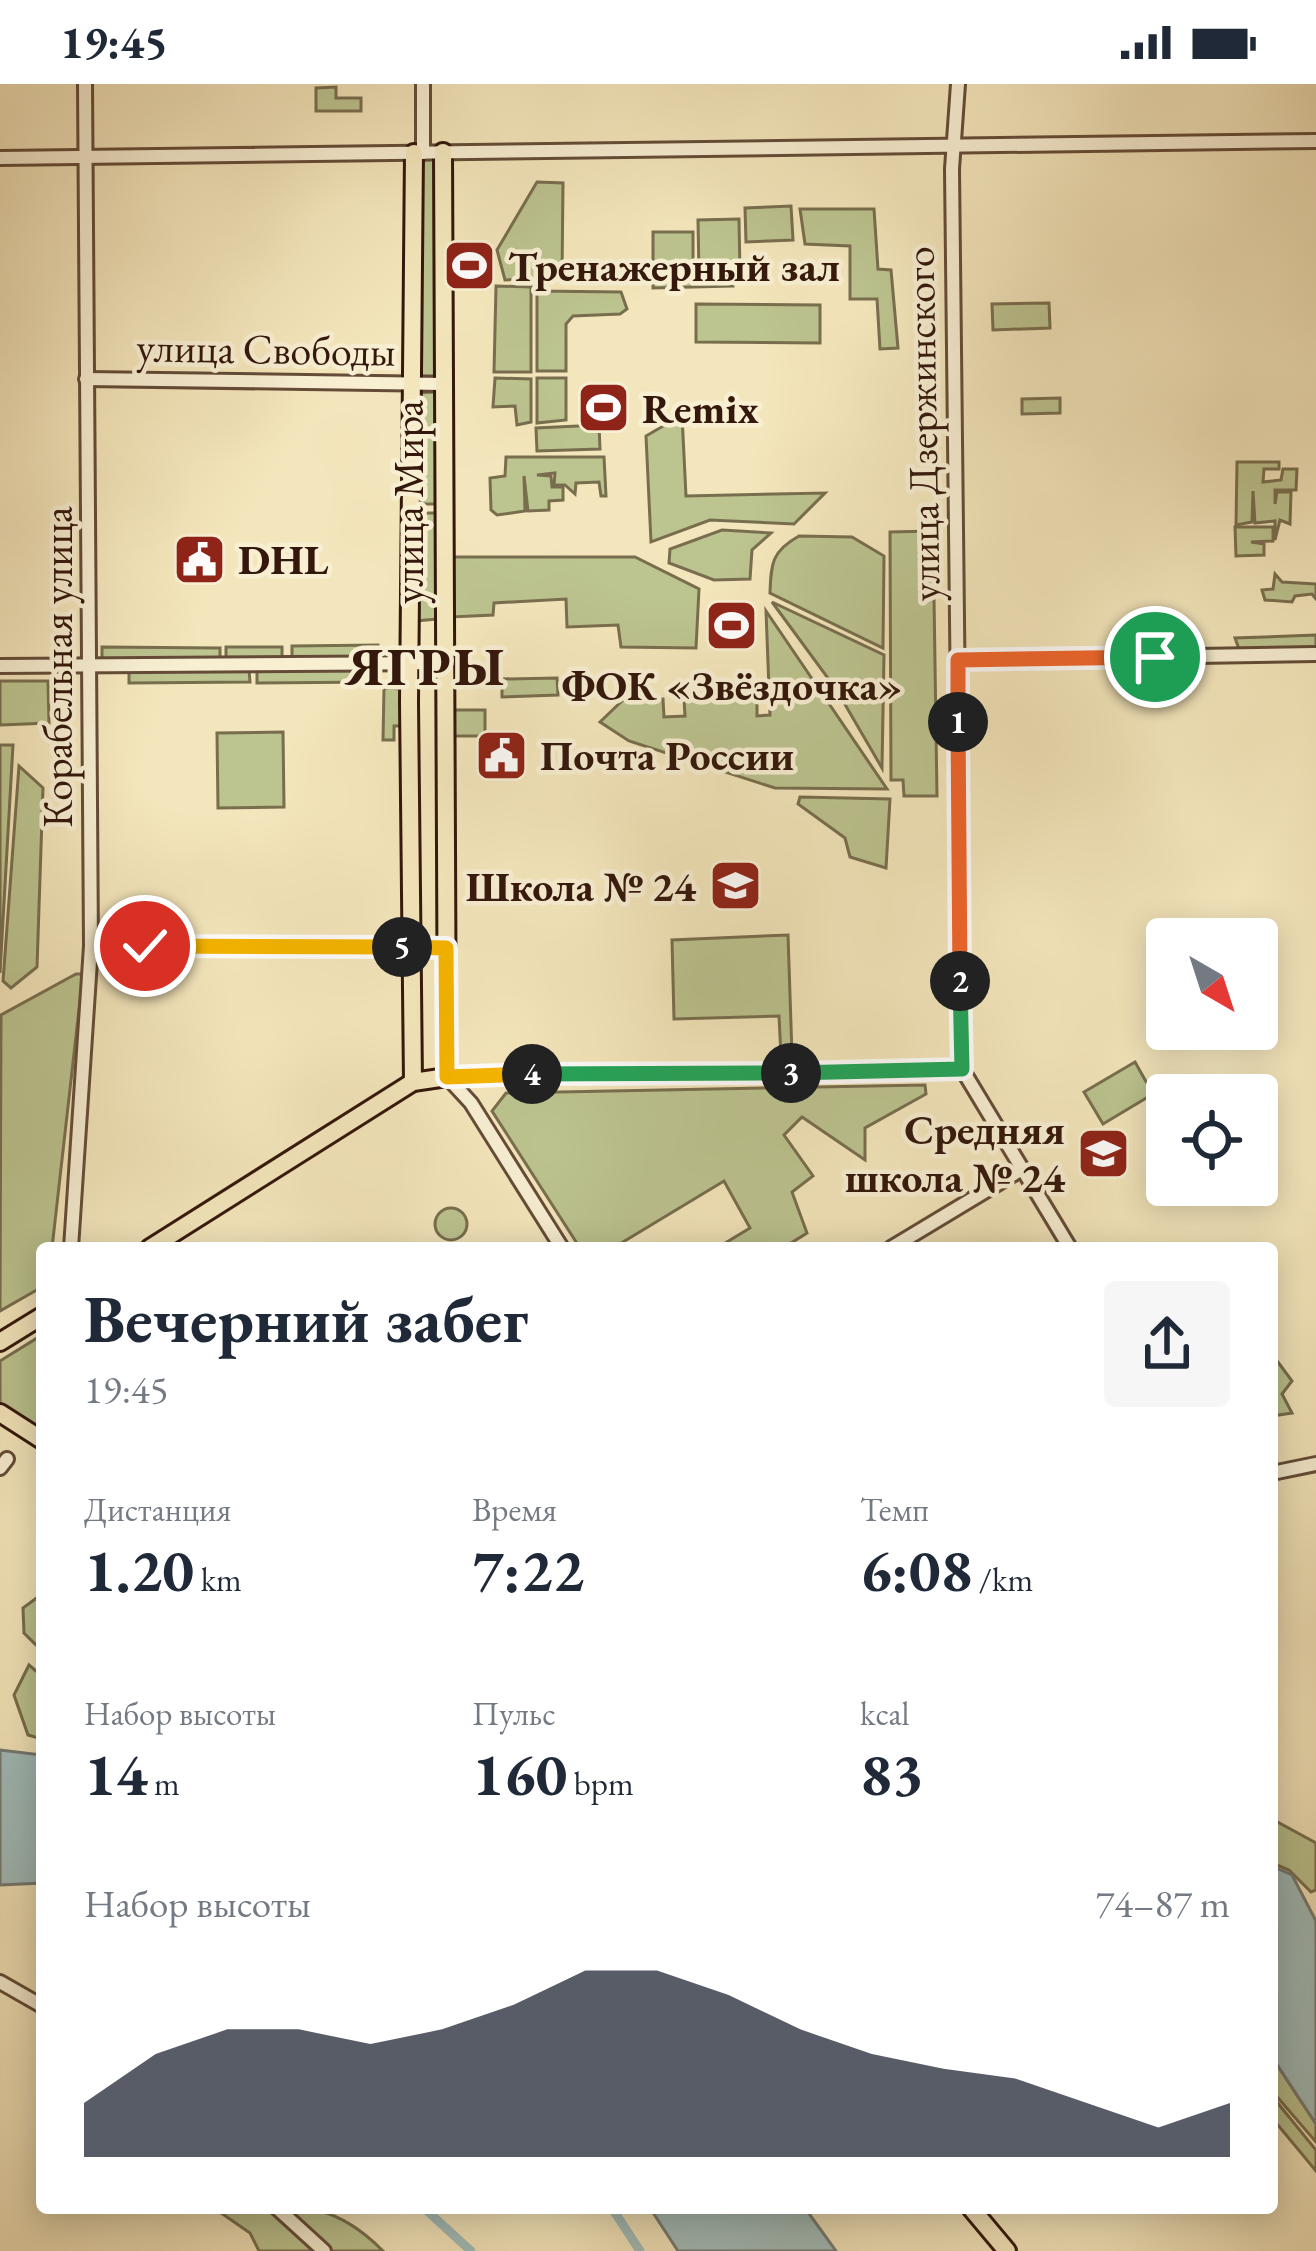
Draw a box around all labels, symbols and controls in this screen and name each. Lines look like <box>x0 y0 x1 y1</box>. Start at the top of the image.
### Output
text: 19:45 <box>60 13 168 71</box>
sports icon: Тренажерный зал <box>441 238 497 294</box>
place label: Тренажерный зал <box>508 239 840 294</box>
street label: улица Дзержинского <box>891 246 953 602</box>
street label: улица Свободы <box>136 319 396 379</box>
sports icon: Remix <box>575 380 631 436</box>
place label: Remix <box>642 381 759 436</box>
street label: улица Мира <box>381 400 436 604</box>
street label: Корабельная улица <box>30 506 85 828</box>
public building icon: DHL <box>171 531 227 587</box>
place label: DHL <box>238 532 329 587</box>
sports icon: ФОК «Звёздочка» <box>704 598 760 654</box>
pin <box>1104 606 1206 708</box>
icon: arrive <box>1122 624 1188 690</box>
district label: ЯГРЫ <box>344 631 507 701</box>
place label: ФОК «Звёздочка» <box>562 658 902 713</box>
pin: 1 <box>928 692 988 752</box>
text: 1 <box>949 700 967 743</box>
public building icon: Почта России <box>473 727 529 783</box>
place label: Почта России <box>540 728 794 783</box>
school or university icon: Школа № 24 <box>707 858 763 914</box>
place label: Школа № 24 <box>466 859 697 914</box>
pin <box>94 895 196 997</box>
icon: check <box>112 913 178 979</box>
pin: 5 <box>372 917 432 977</box>
north arrow <box>1146 918 1278 1050</box>
map controls <box>1146 918 1278 1206</box>
text: 5 <box>393 925 411 968</box>
pin: 2 <box>930 951 990 1011</box>
text: 2 <box>951 959 969 1002</box>
pin: 3 <box>761 1043 821 1103</box>
pin: 4 <box>502 1044 562 1104</box>
text: 3 <box>782 1051 800 1094</box>
text: 4 <box>523 1052 541 1095</box>
button: locate <box>1146 1074 1278 1206</box>
place label: Средняя школа № 24 <box>845 1102 1066 1205</box>
school or university icon: Средняя школа № 24 <box>1076 1125 1132 1181</box>
text: Вечерний забег <box>84 1276 529 1362</box>
button: share <box>1104 1281 1230 1407</box>
text: 19:45 <box>84 1364 169 1415</box>
text: Дистанция <box>84 1488 231 1531</box>
text: Время <box>472 1488 557 1531</box>
text: Темп <box>860 1488 929 1531</box>
text: 1.20 <box>84 1531 194 1609</box>
text: 7:22 <box>472 1531 584 1609</box>
text: 6:08 <box>860 1531 972 1609</box>
text: km <box>194 1558 242 1601</box>
text: /km <box>972 1558 1033 1601</box>
text: Набор высоты <box>84 1692 276 1735</box>
text: Пульс <box>472 1692 556 1735</box>
text: kcal <box>860 1692 910 1735</box>
text: 14 <box>84 1735 147 1813</box>
text: 160 <box>472 1735 567 1813</box>
text: 83 <box>860 1735 923 1813</box>
text: m <box>147 1762 180 1805</box>
text: bpm <box>567 1762 634 1805</box>
text: Набор высоты <box>84 1878 311 1929</box>
text: 74–87 m <box>1096 1878 1230 1929</box>

